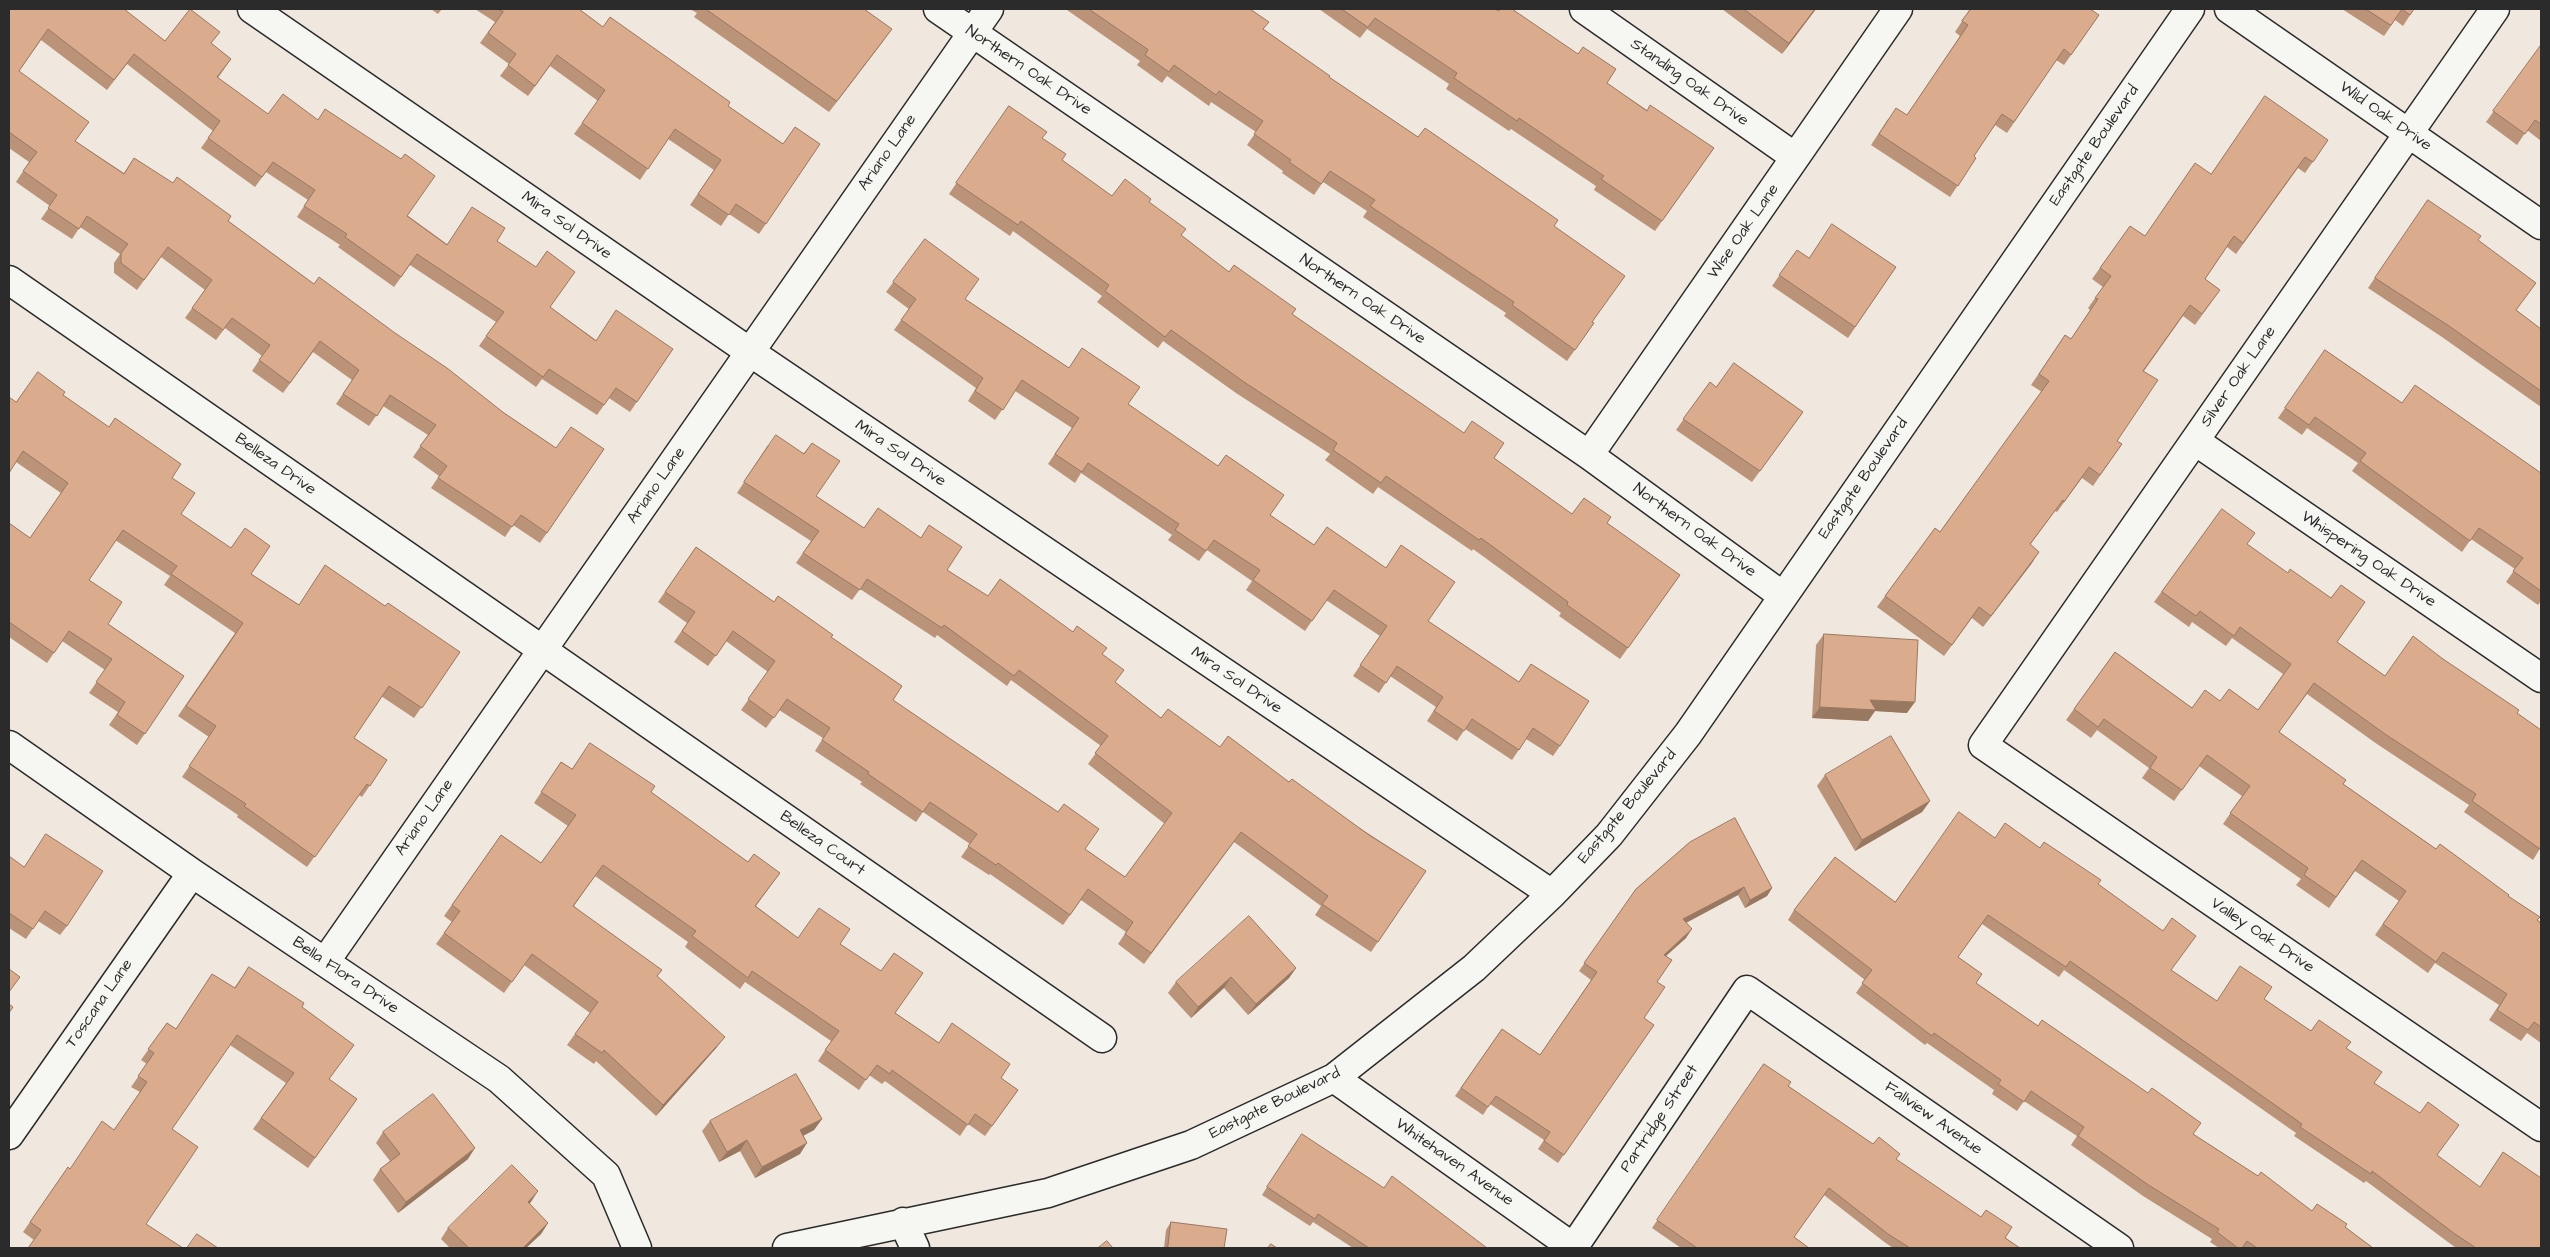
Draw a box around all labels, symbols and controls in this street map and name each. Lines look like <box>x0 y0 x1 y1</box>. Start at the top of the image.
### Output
street label: Northern Oak Drive <box>961 22 1095 120</box>
street label: Standing Oak Drive <box>1626 35 1752 131</box>
street label: Wild Oak Drive <box>2335 78 2435 156</box>
street label: Eastgate Boulevard <box>2046 82 2144 210</box>
street label: Ariano Lane <box>855 111 921 195</box>
street label: Wise Oak Lane <box>1704 181 1784 283</box>
street label: Mira Sol Drive <box>517 188 615 264</box>
street label: Northern Oak Drive <box>1295 251 1429 349</box>
street label: Silver Oak Lane <box>2197 323 2281 431</box>
street label: Eastgate Boulevard <box>1815 415 1913 543</box>
street label: Mira Sol Drive <box>851 416 949 492</box>
street label: Belleza Drive <box>231 430 319 500</box>
street label: Ariano Lane <box>624 444 690 528</box>
street label: Northern Oak Drive <box>1629 480 1759 582</box>
street label: Whispering Oak Drive <box>2297 508 2439 612</box>
street label: Mira Sol Drive <box>1187 643 1285 719</box>
street label: Eastgate Boulevard <box>1575 746 1681 868</box>
street label: Ariano Lane <box>392 776 458 860</box>
street label: Belleza Court <box>776 807 868 881</box>
street label: Valley Oak Drive <box>2207 894 2317 978</box>
street label: Bella Flora Drive <box>288 933 402 1019</box>
street label: Toscana Lane <box>62 956 138 1052</box>
street label: Partridge Street <box>1617 1061 1703 1177</box>
street label: Eastgate Boulevard <box>1206 1064 1344 1144</box>
street label: Fallview Avenue <box>1880 1078 1986 1160</box>
street label: Whitehaven Avenue <box>1391 1115 1517 1211</box>

